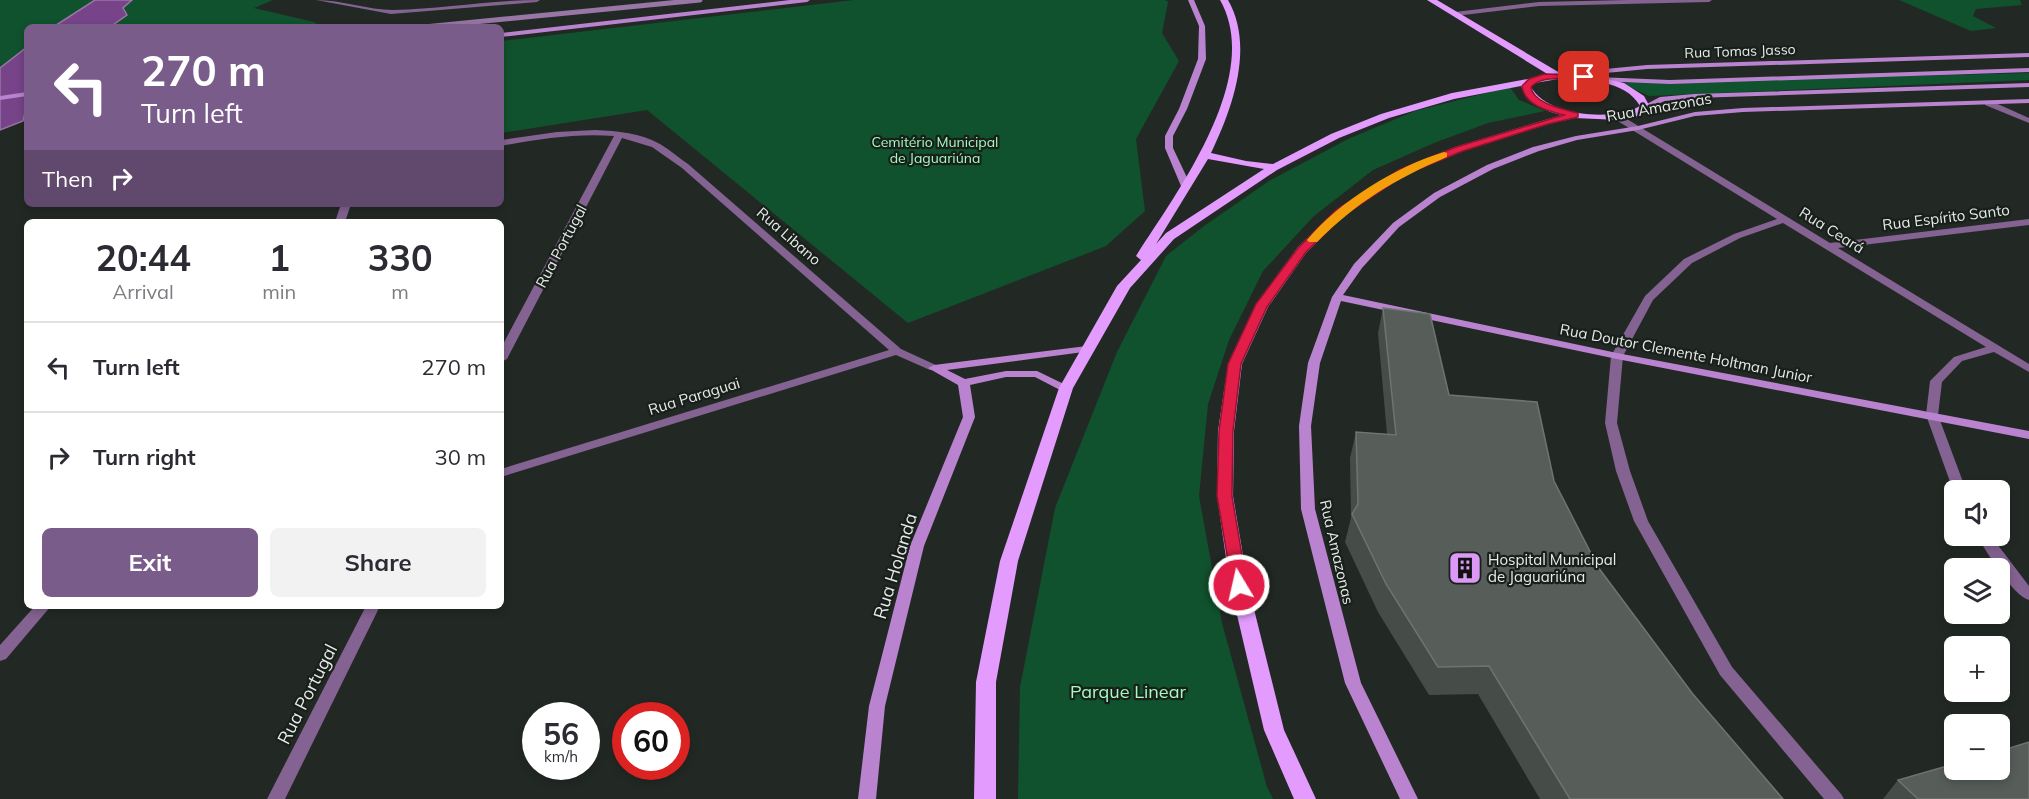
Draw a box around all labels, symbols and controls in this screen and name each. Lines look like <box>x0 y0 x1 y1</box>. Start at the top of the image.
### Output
street label: Rua Tomas Jasso <box>1684 40 1796 62</box>
text: 270 m <box>141 44 266 97</box>
icon: left <box>42 48 120 126</box>
pin <box>1558 51 1609 102</box>
icon: arrive <box>1567 60 1600 93</box>
street label: Rua Amazonas <box>1605 88 1713 126</box>
text: Turn left <box>141 96 243 130</box>
park label: Cemitério Municipal de Jaguariúna <box>872 133 998 167</box>
icon: right <box>105 162 138 195</box>
text: Then <box>42 165 93 193</box>
street label: Rua Espírito Santo <box>1881 200 2011 234</box>
street label: Rua Portugal <box>531 201 591 291</box>
street label: Rua Libano <box>753 203 825 269</box>
street label: Rua Ceará <box>1796 203 1868 257</box>
text: 20:44 <box>95 235 191 280</box>
text: 1 <box>268 235 290 280</box>
text: 330 <box>368 235 433 280</box>
text: Arrival <box>113 279 174 304</box>
text: min <box>262 279 296 304</box>
text: m <box>391 279 409 304</box>
street label: Rua Doutor Clemente Holtman Junior <box>1558 319 1814 387</box>
icon: left <box>42 351 75 384</box>
text: Turn left <box>93 353 180 381</box>
text: 270 m <box>421 353 486 381</box>
street label: Rua Paraguai <box>646 373 742 419</box>
icon: right <box>42 441 75 474</box>
text: Turn right <box>93 443 196 471</box>
text: 30 m <box>435 443 486 471</box>
map controls <box>1944 480 2010 780</box>
button: sound <box>1944 480 2010 546</box>
street label: Rua Amazonas <box>1316 498 1358 606</box>
street label: Rua Holanda <box>868 510 922 622</box>
button: Exit <box>42 528 258 597</box>
button: Share <box>270 528 486 597</box>
building icon: Hospital Municipal de Jaguariúna <box>1447 550 1483 586</box>
place label: Hospital Municipal de Jaguariúna <box>1488 550 1616 586</box>
position arrow <box>1207 553 1271 617</box>
button: layers <box>1944 558 2010 624</box>
button: + <box>1944 636 2010 702</box>
street label: Rua Portugal <box>272 640 342 748</box>
park label: Parque Linear <box>1070 680 1186 703</box>
speed limit sign: 60 <box>612 702 690 780</box>
button: − <box>1944 714 2010 780</box>
text: 56 <box>543 715 579 753</box>
text: km/h <box>544 747 578 766</box>

